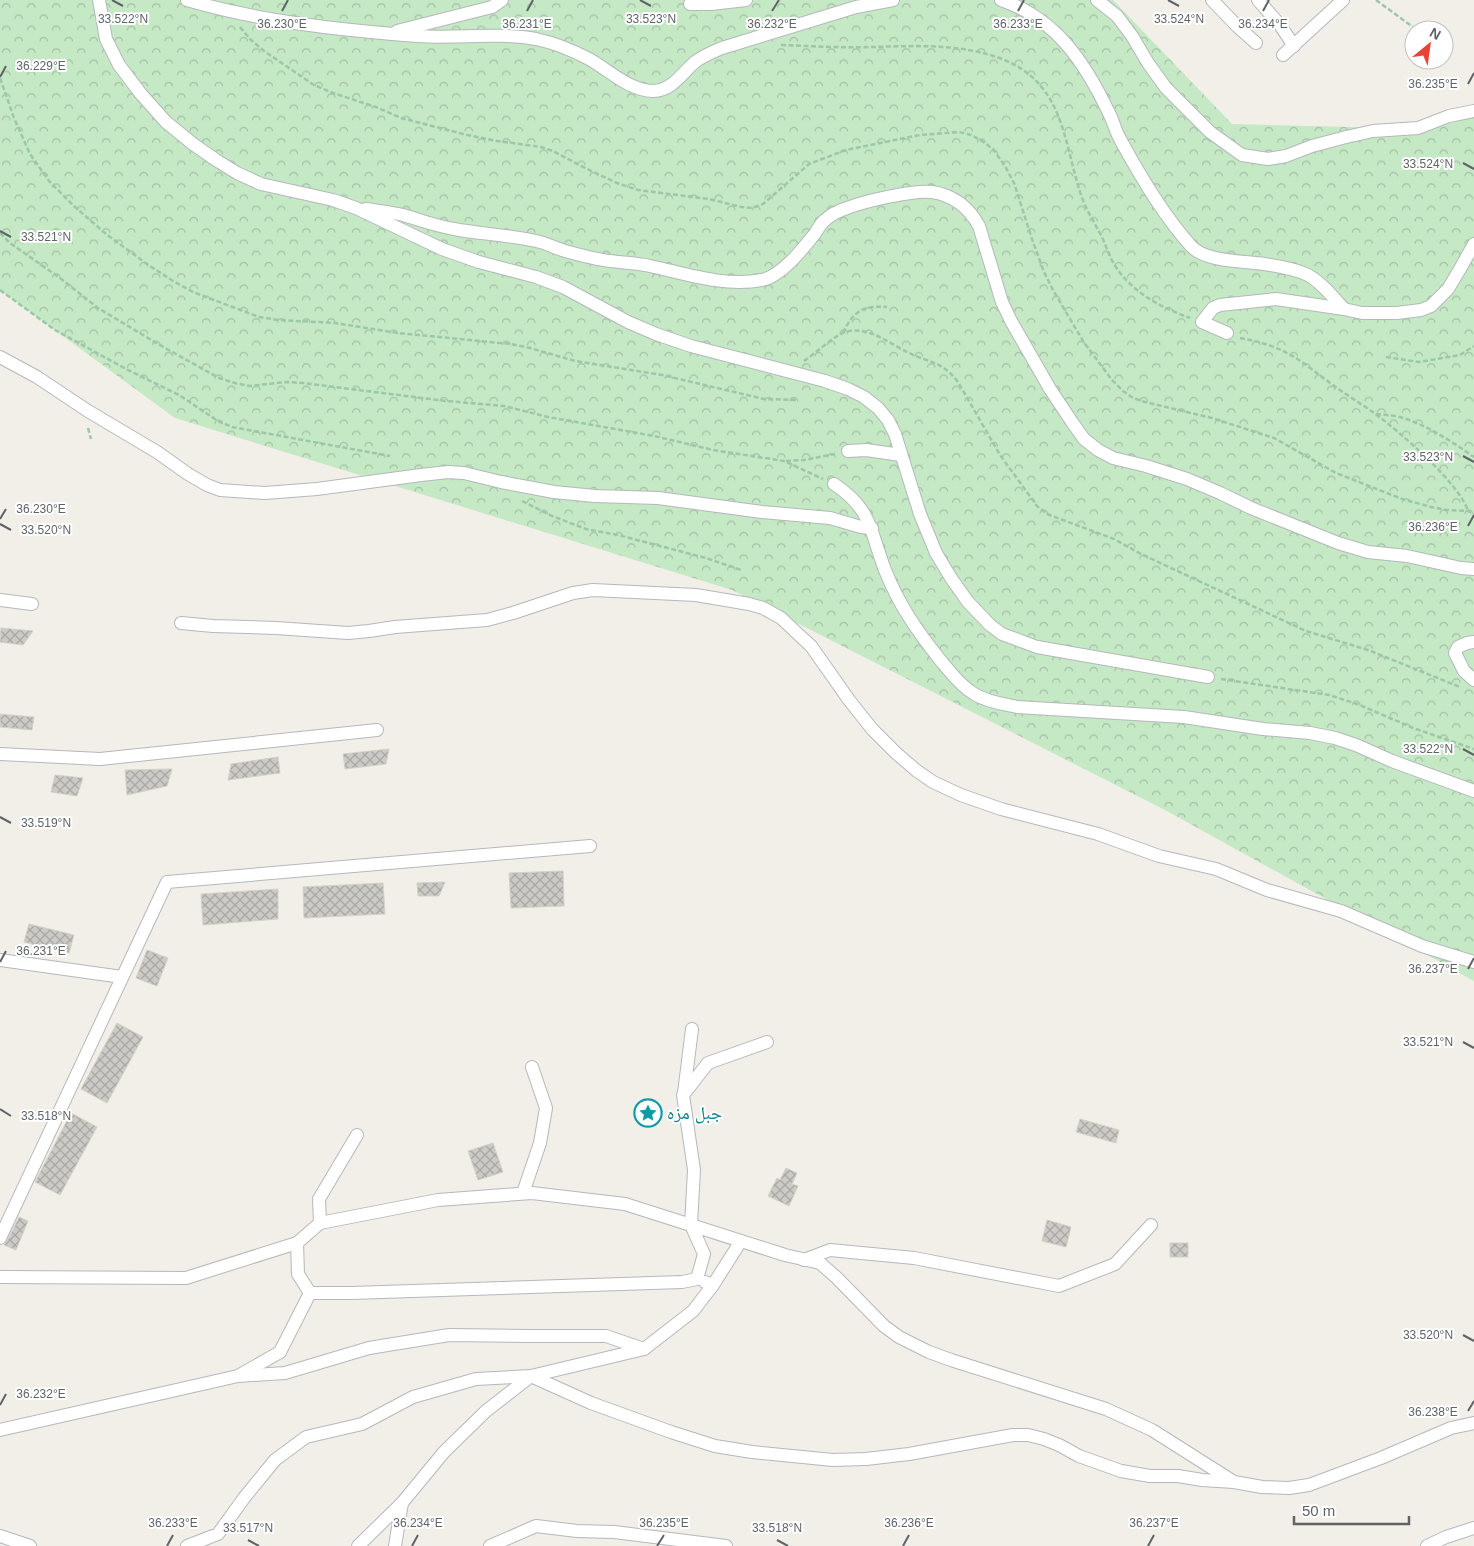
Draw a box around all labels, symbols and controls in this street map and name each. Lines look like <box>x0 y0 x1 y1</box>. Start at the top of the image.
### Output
text: 33.522°N <box>98 12 148 26</box>
text: 33.523°N <box>626 12 676 26</box>
text: 33.524°N <box>1154 12 1204 26</box>
text: 36.230°E <box>257 17 307 31</box>
text: 36.231°E <box>502 17 552 31</box>
text: 36.232°E <box>747 17 797 31</box>
text: 36.233°E <box>993 17 1043 31</box>
text: 36.234°E <box>1238 17 1288 31</box>
north arrow <box>1404 20 1454 70</box>
text: N <box>1427 24 1444 43</box>
text: 36.229°E <box>16 59 66 73</box>
text: 36.235°E <box>1408 77 1458 91</box>
text: 33.524°N <box>1403 157 1453 171</box>
text: 33.521°N <box>21 230 71 244</box>
text: 33.523°N <box>1403 450 1453 464</box>
text: 36.230°E <box>16 502 66 516</box>
text: 36.236°E <box>1408 520 1458 534</box>
text: 33.520°N <box>21 523 71 537</box>
text: 33.522°N <box>1403 742 1453 756</box>
text: 33.519°N <box>21 816 71 830</box>
text: 36.231°E <box>16 944 66 958</box>
text: 36.237°E <box>1408 962 1458 976</box>
text: 33.521°N <box>1403 1035 1453 1049</box>
place icon: جبل مزه <box>633 1098 663 1128</box>
place label: جبل مزه <box>667 1103 722 1124</box>
text: 33.518°N <box>21 1109 71 1123</box>
text: 33.520°N <box>1403 1328 1453 1342</box>
text: 36.232°E <box>16 1387 66 1401</box>
text: 36.238°E <box>1408 1405 1458 1419</box>
scale bar <box>1294 1494 1409 1526</box>
text: 50 m <box>1302 1502 1335 1519</box>
text: 36.233°E <box>148 1516 198 1530</box>
text: 36.234°E <box>393 1516 443 1530</box>
text: 36.235°E <box>639 1516 689 1530</box>
text: 36.236°E <box>884 1516 934 1530</box>
text: 36.237°E <box>1129 1516 1179 1530</box>
text: 33.517°N <box>223 1521 273 1535</box>
text: 33.518°N <box>752 1521 802 1535</box>

